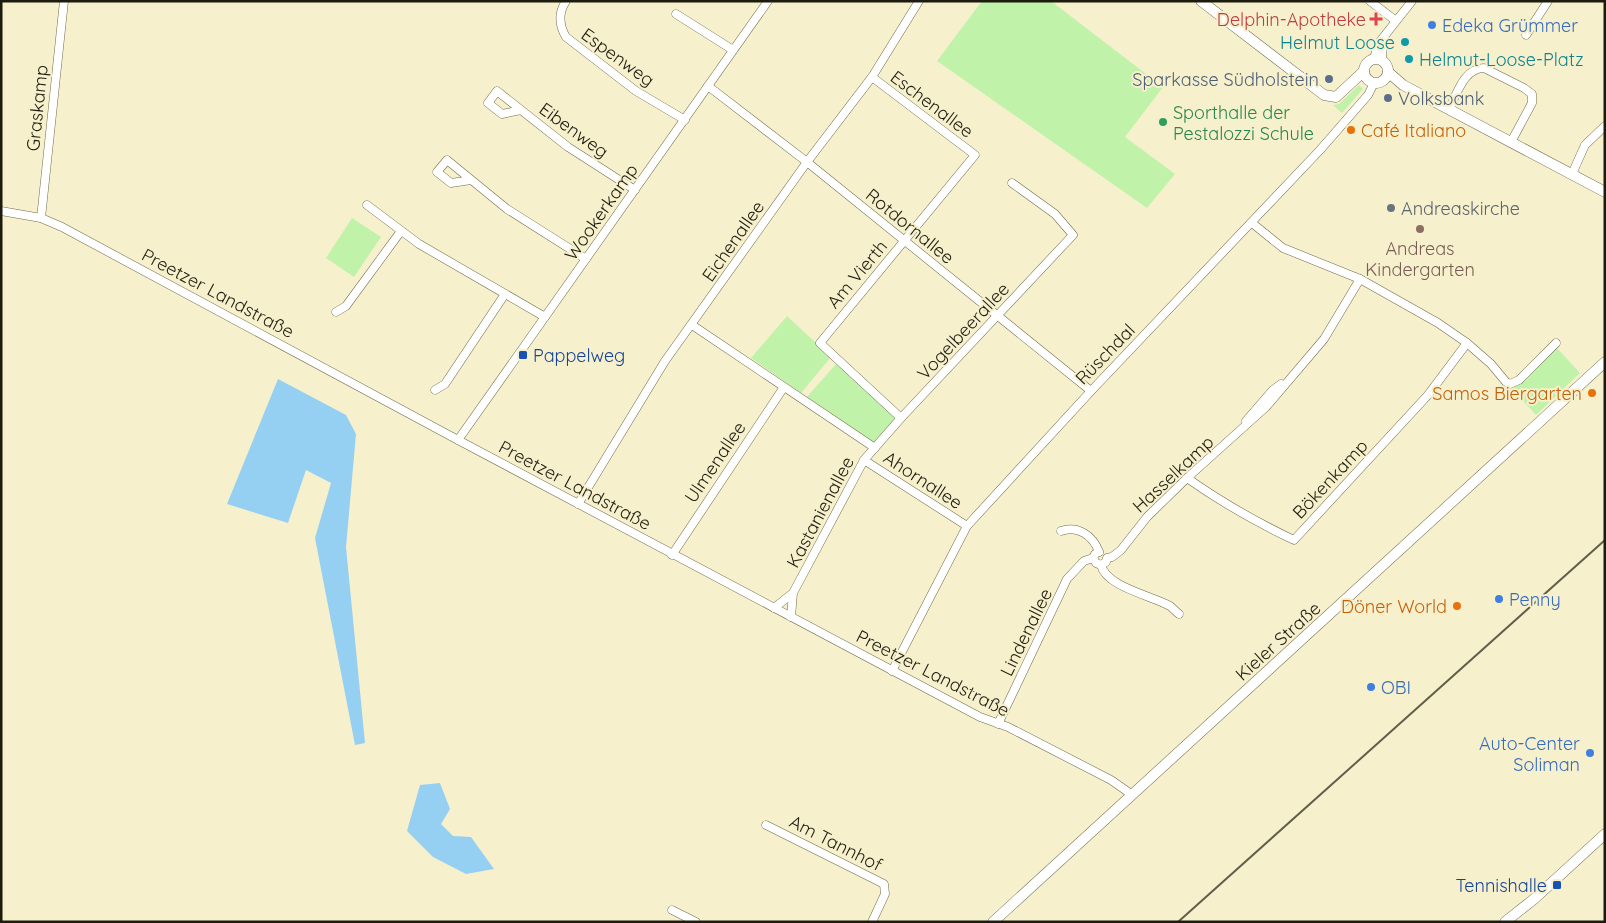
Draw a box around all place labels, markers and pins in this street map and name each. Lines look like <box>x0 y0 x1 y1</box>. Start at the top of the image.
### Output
place label: Delphin-Apotheke <box>1217 8 1366 31</box>
marker: Delphin-Apotheke <box>1370 13 1382 25</box>
place label: Edeka Grümmer <box>1442 14 1578 37</box>
marker: Edeka Grümmer <box>1426 19 1438 31</box>
place label: Helmut Loose <box>1280 31 1395 54</box>
marker: Helmut Loose <box>1399 36 1411 48</box>
place label: Helmut-Loose-Platz <box>1419 48 1584 71</box>
marker: Helmut-Loose-Platz <box>1403 53 1415 65</box>
place label: Sparkasse Südholstein <box>1132 68 1319 91</box>
marker: Sparkasse Südholstein <box>1323 73 1335 85</box>
place label: Volksbank <box>1398 87 1484 110</box>
marker: Volksbank <box>1382 92 1394 104</box>
place label: Sporthalle der Pestalozzi Schule <box>1173 101 1314 145</box>
marker: Sporthalle der Pestalozzi Schule <box>1157 116 1169 128</box>
place label: Café Italiano <box>1361 119 1466 142</box>
marker: Café Italiano <box>1345 124 1357 136</box>
place label: Andreaskirche <box>1401 197 1520 220</box>
marker: Andreaskirche <box>1385 202 1397 214</box>
marker: Andreas Kindergarten <box>1414 223 1426 235</box>
place label: Andreas Kindergarten <box>1365 237 1475 281</box>
place label: Pappelweg <box>533 344 625 367</box>
marker: Pappelweg <box>517 349 529 361</box>
place label: Samos Biergarten <box>1432 382 1582 405</box>
marker: Samos Biergarten <box>1586 387 1598 399</box>
place label: Penny <box>1509 588 1561 611</box>
marker: Penny <box>1493 593 1505 605</box>
place label: Döner World <box>1341 595 1447 618</box>
marker: Döner World <box>1451 600 1463 612</box>
place label: OBI <box>1381 676 1411 699</box>
marker: OBI <box>1365 681 1377 693</box>
place label: Auto-Center Soliman <box>1479 732 1580 776</box>
marker: Auto-Center Soliman <box>1584 747 1596 759</box>
place label: Tennishalle <box>1456 874 1547 897</box>
marker: Tennishalle <box>1551 879 1563 891</box>

